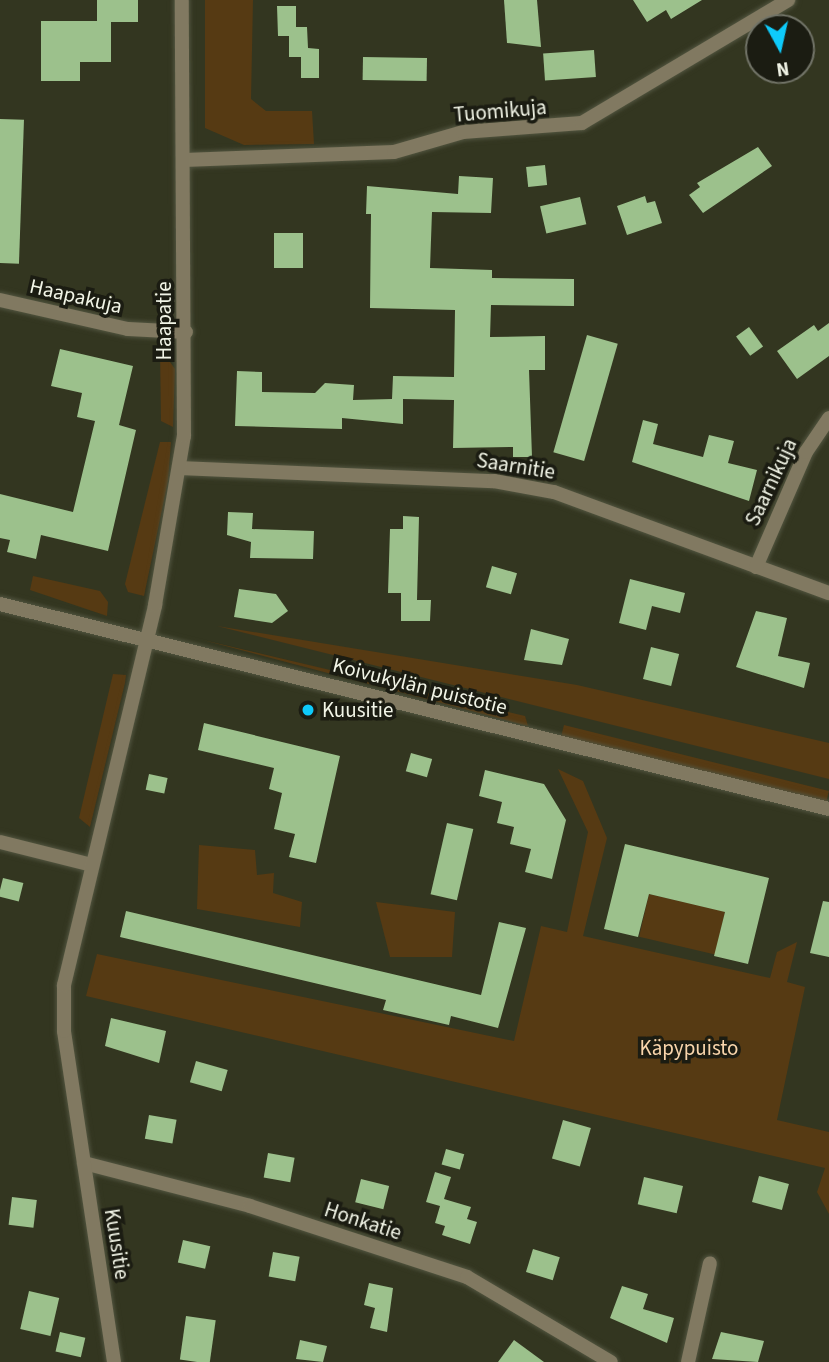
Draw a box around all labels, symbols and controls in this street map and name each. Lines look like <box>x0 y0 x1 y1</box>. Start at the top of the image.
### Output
north arrow <box>745 14 815 84</box>
text: N <box>775 54 791 83</box>
street label: Tuomikuja <box>453 94 547 128</box>
street label: Haapakuja <box>27 273 125 319</box>
street label: Haapatie <box>151 281 177 361</box>
street label: Saarnikuja <box>740 434 802 530</box>
street label: Saarnitie <box>475 447 557 485</box>
street label: Koivukylän puistotie <box>330 652 510 720</box>
place label: Kuusitie <box>322 697 393 723</box>
marker: Kuusitie <box>300 702 316 718</box>
park label: Käpypuisto <box>640 1035 738 1061</box>
street label: Honkatie <box>321 1197 405 1245</box>
street label: Kuusitie <box>99 1207 135 1281</box>

